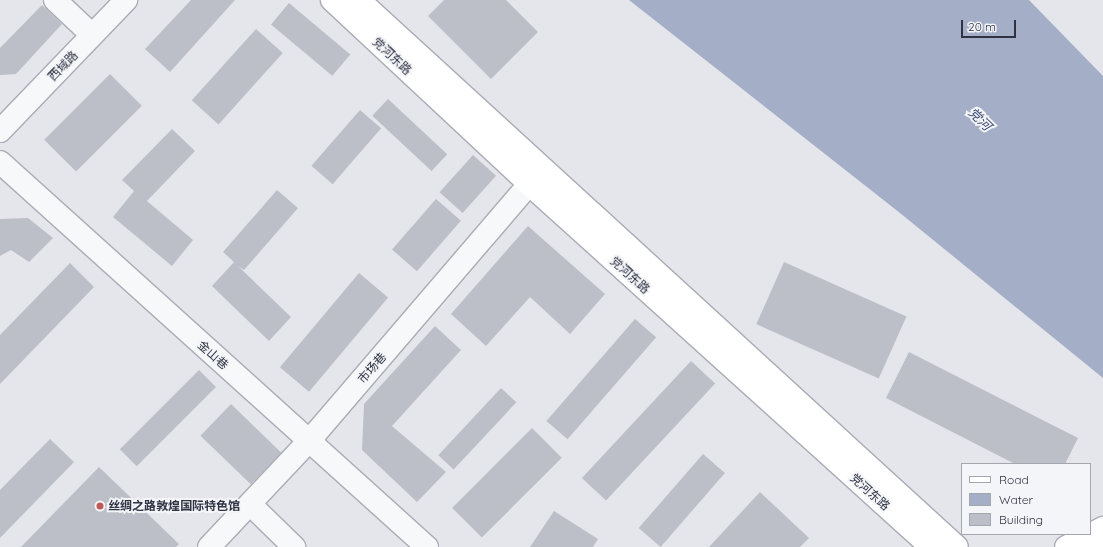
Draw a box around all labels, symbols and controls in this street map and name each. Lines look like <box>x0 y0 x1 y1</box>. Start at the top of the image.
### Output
scale bar <box>963 12 1018 38</box>
text: 20 m <box>968 19 996 34</box>
street label: 党河东路 <box>370 34 414 78</box>
street label: 西域路 <box>45 48 81 84</box>
water label: 党河 <box>965 104 995 134</box>
street label: 党河东路 <box>607 254 653 296</box>
street label: 金山巷 <box>195 338 231 372</box>
street label: 市场巷 <box>355 350 389 386</box>
legend <box>961 463 1091 535</box>
street label: 党河东路 <box>847 471 893 513</box>
text: Road <box>999 472 1029 487</box>
text: Water <box>999 492 1033 507</box>
place label: 丝绸之路敦煌国际特色馆 <box>108 499 240 513</box>
marker: 丝绸之路敦煌国际特色馆 <box>95 501 105 511</box>
text: Building <box>999 512 1043 527</box>

